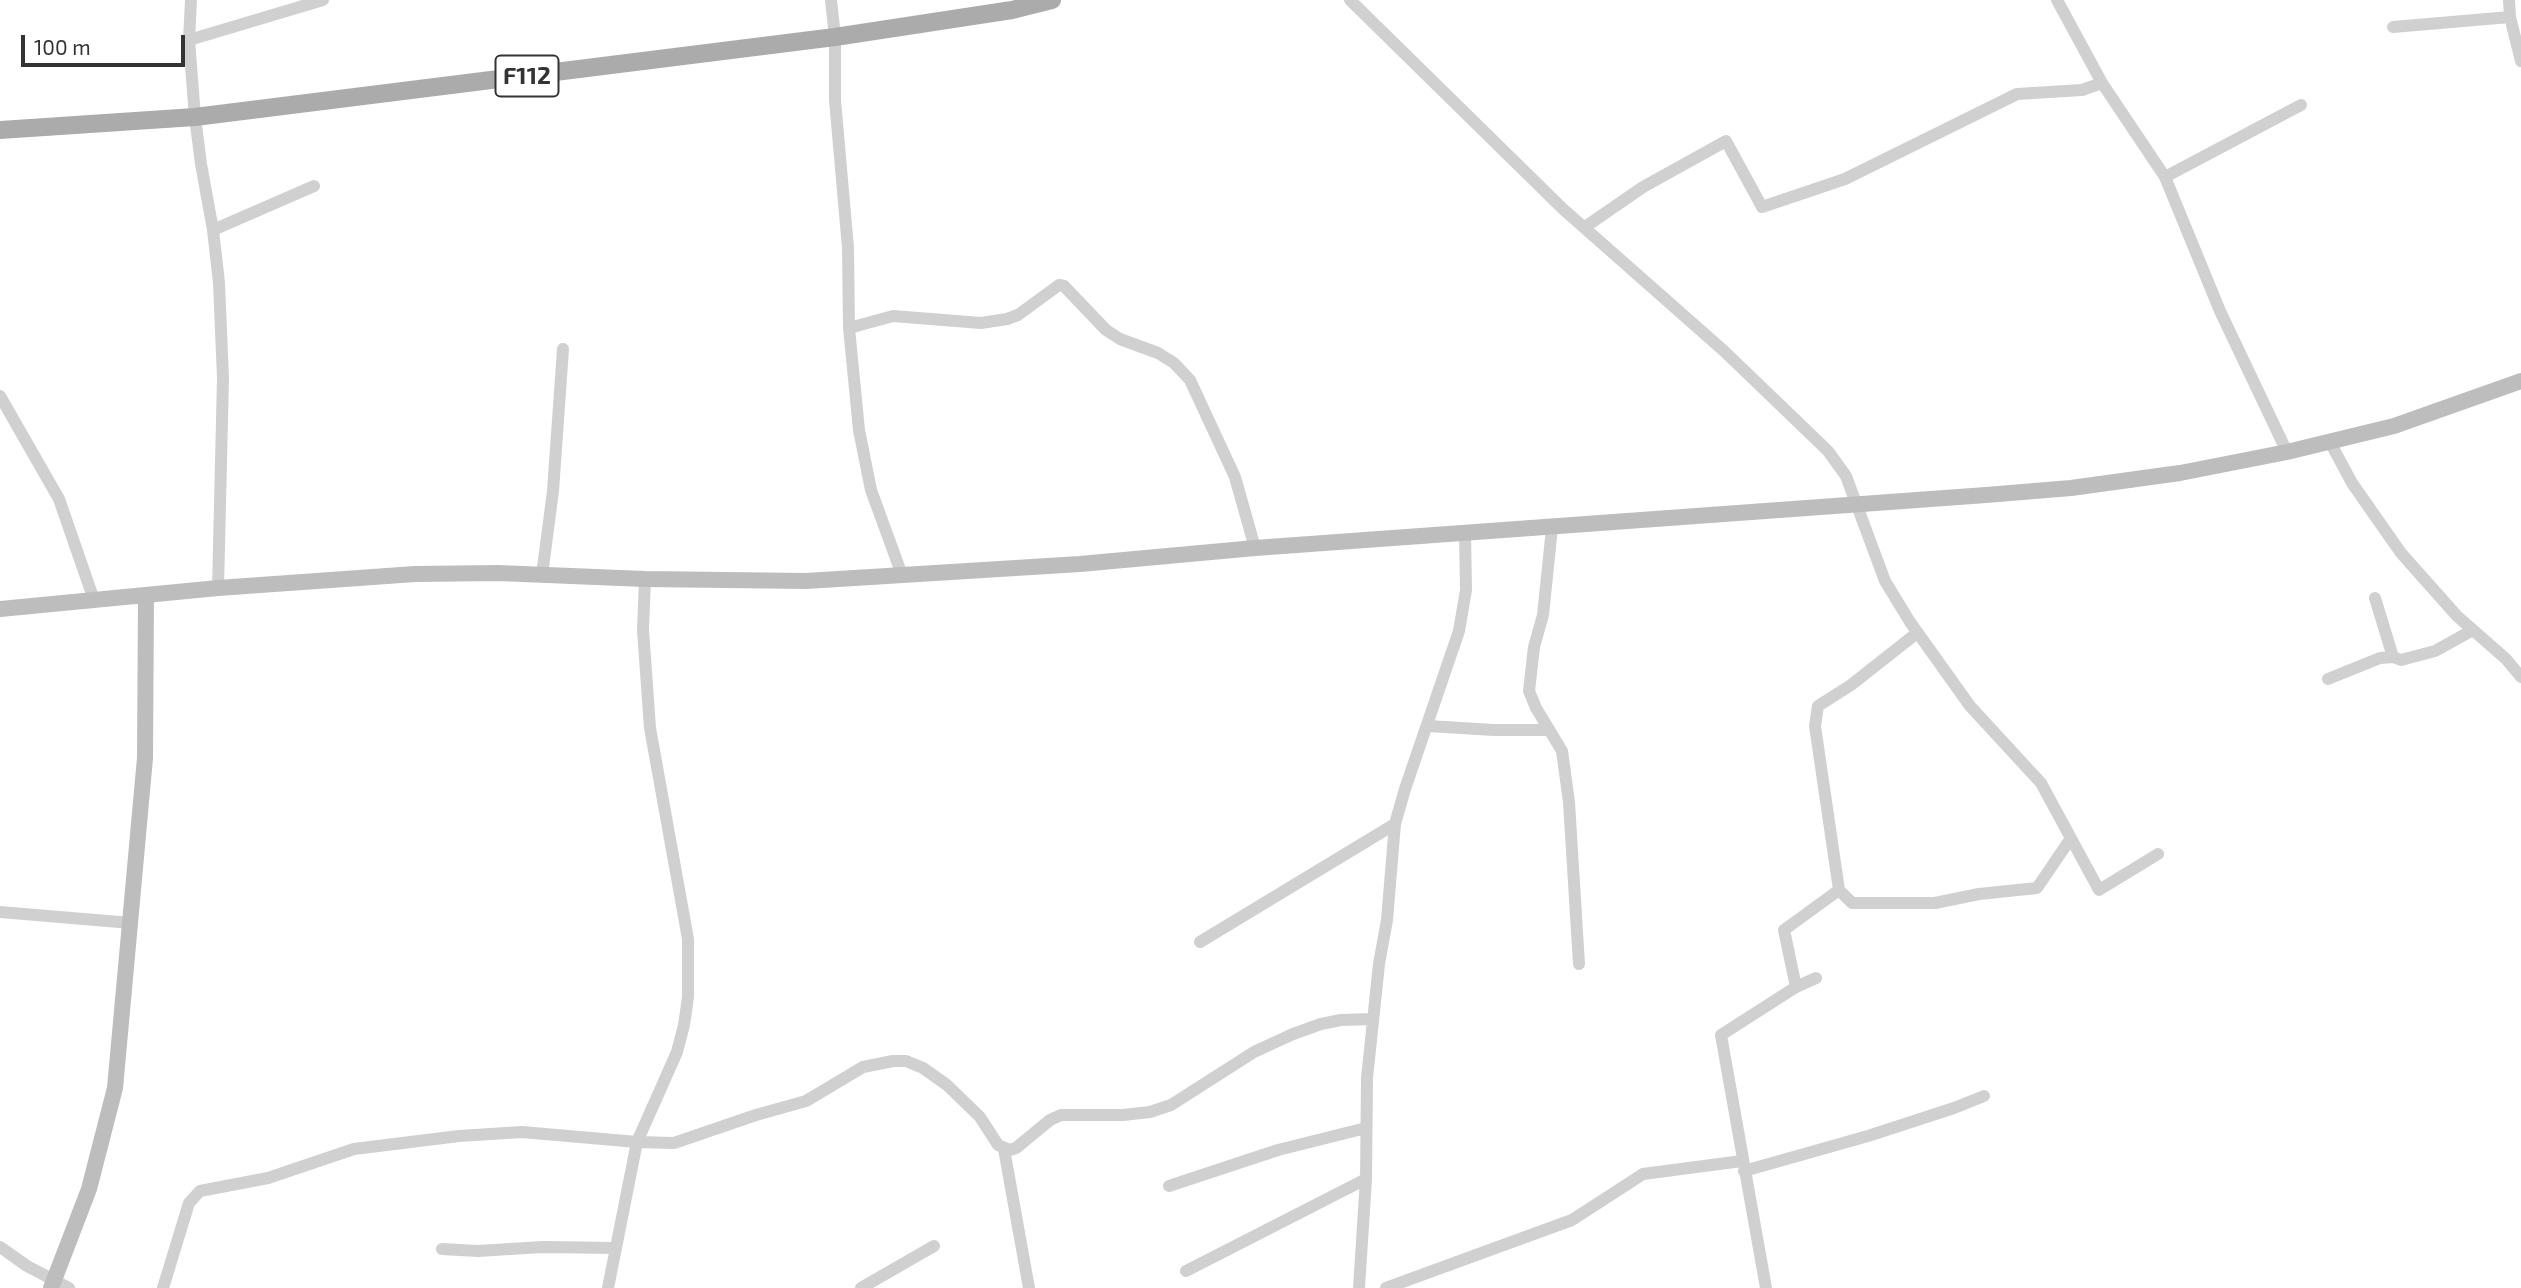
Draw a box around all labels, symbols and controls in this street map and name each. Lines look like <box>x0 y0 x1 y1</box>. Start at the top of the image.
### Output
scale bar <box>24 21 189 65</box>
text: 100 m <box>34 34 91 59</box>
road number: F112 <box>496 56 558 96</box>

